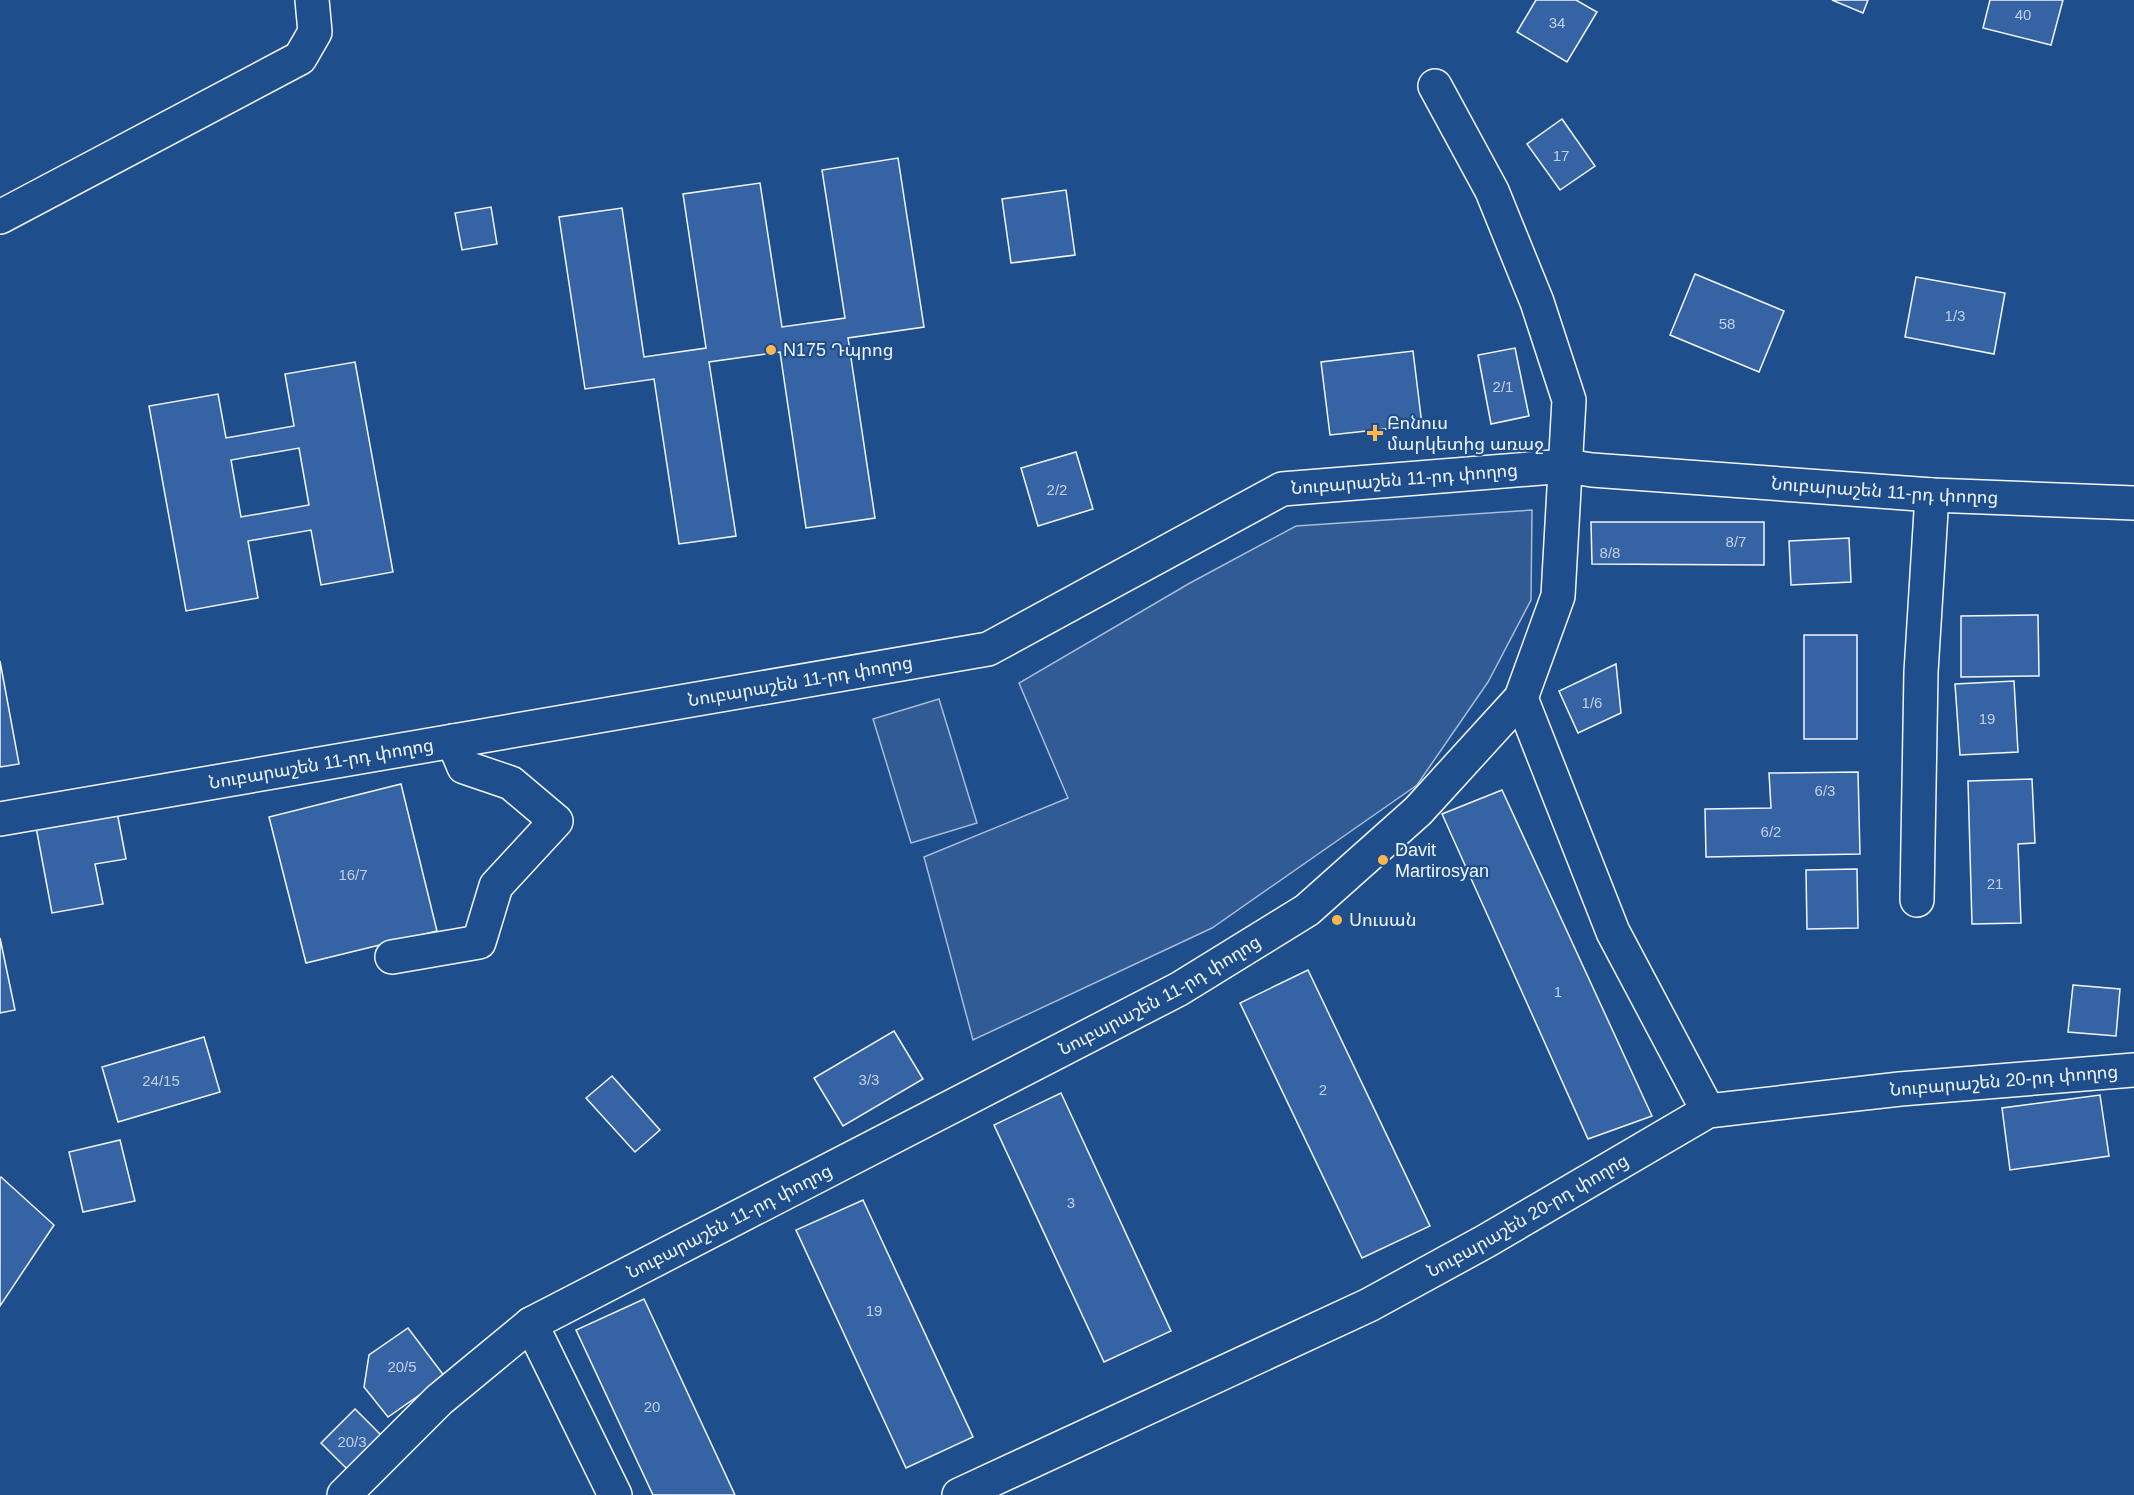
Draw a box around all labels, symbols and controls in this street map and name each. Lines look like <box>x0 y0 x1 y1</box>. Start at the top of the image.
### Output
house number: 40 <box>2015 6 2031 23</box>
house number: 34 <box>1549 14 1565 31</box>
house number: 17 <box>1553 147 1569 164</box>
house number: 1/3 <box>1945 307 1965 324</box>
house number: 58 <box>1719 315 1735 332</box>
place label: N175 Դպրոց <box>783 340 894 360</box>
marker: N175 Դպրոց <box>764 343 778 357</box>
house number: 2/1 <box>1493 378 1513 395</box>
place label: Բոնուս մարկետից առաջ <box>1387 413 1544 454</box>
marker: Բոնուս մարկետից առաջ <box>1368 426 1382 440</box>
street label: Նուբարաշեն 11-րդ փողոց <box>1290 460 1519 498</box>
street label: Նուբարաշեն 11-րդ փողոց <box>1770 473 1999 508</box>
house number: 2/2 <box>1047 481 1067 498</box>
house number: 8/7 <box>1726 533 1746 550</box>
house number: 8/8 <box>1600 544 1620 561</box>
street label: Նուբարաշեն 11-րդ փողոց <box>686 652 914 710</box>
house number: 1/6 <box>1582 694 1602 711</box>
house number: 19 <box>1979 710 1995 727</box>
street label: Նուբարաշեն 11-րդ փողոց <box>207 735 435 793</box>
house number: 6/3 <box>1815 782 1835 799</box>
house number: 6/2 <box>1761 823 1781 840</box>
place label: Davit Martirosyan <box>1395 840 1489 881</box>
marker: Davit Martirosyan <box>1376 853 1390 867</box>
house number: 16/7 <box>338 866 368 883</box>
house number: 21 <box>1987 875 2003 892</box>
place label: Սուսան <box>1349 910 1416 930</box>
marker: Սուսան <box>1330 913 1344 927</box>
street label: Նուբարաշեն 11-րդ փողոց <box>1055 931 1264 1059</box>
house number: 1 <box>1554 983 1562 1000</box>
street label: Նուբարաշեն 20-րդ փողոց <box>1889 1061 2119 1100</box>
house number: 3/3 <box>859 1071 879 1088</box>
house number: 24/15 <box>142 1072 180 1089</box>
house number: 2 <box>1319 1081 1327 1098</box>
street label: Նուբարաշեն 20-րդ փողոց <box>1424 1150 1632 1281</box>
street label: Նուբարաշեն 11-րդ փողոց <box>624 1160 835 1283</box>
house number: 3 <box>1067 1194 1075 1211</box>
house number: 19 <box>866 1302 882 1319</box>
house number: 20/5 <box>387 1358 417 1375</box>
house number: 20 <box>644 1398 660 1415</box>
house number: 20/3 <box>337 1433 367 1450</box>

